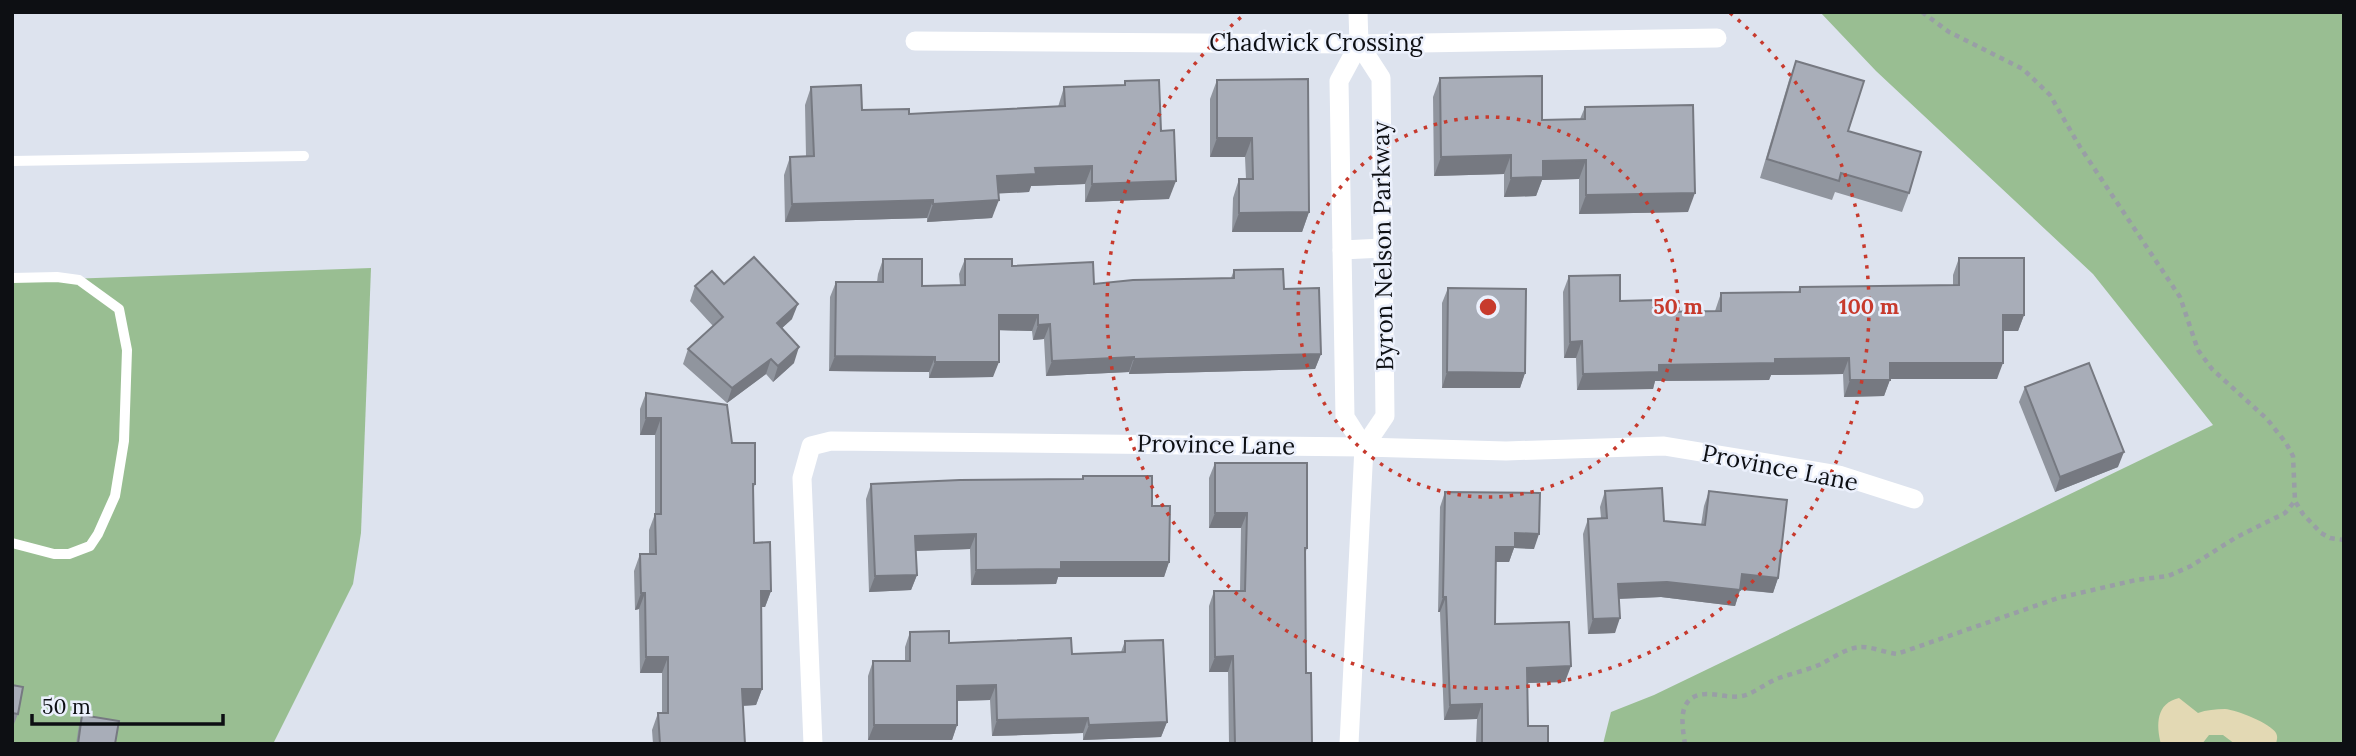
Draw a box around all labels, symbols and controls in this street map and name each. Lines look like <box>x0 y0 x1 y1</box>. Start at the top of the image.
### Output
street label: Chadwick Crossing <box>1209 27 1423 58</box>
street label: Byron Nelson Parkway <box>1365 121 1400 371</box>
text: 50 m <box>1653 293 1703 320</box>
text: 100 m <box>1839 293 1899 320</box>
centre of rings <box>1476 295 1500 319</box>
street label: Province Lane <box>1137 428 1295 461</box>
street label: Province Lane <box>1699 437 1861 498</box>
scale bar <box>32 682 222 726</box>
text: 50 m <box>42 693 91 720</box>

